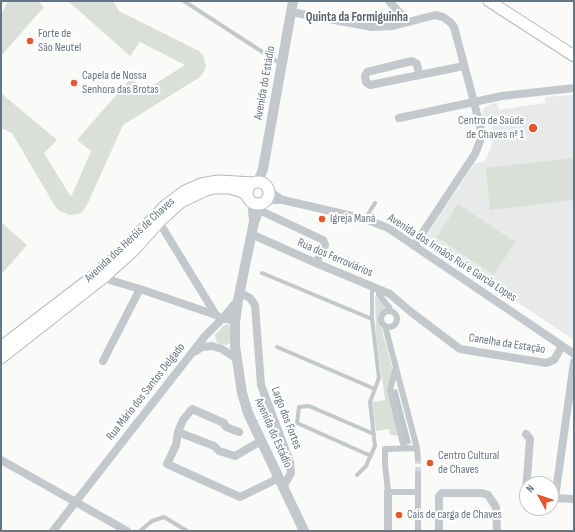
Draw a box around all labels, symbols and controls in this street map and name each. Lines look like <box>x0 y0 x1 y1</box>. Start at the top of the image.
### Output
district label: Quinta da Formiguinha <box>306 10 408 26</box>
place label: Forte de São Neutel <box>38 27 81 55</box>
marker: Forte de São Neutel <box>25 36 35 46</box>
street label: Avenida do Estádio <box>251 45 279 121</box>
place label: Capela de Nossa Senhora das Brotas <box>82 69 159 97</box>
marker: Capela de Nossa Senhora das Brotas <box>69 78 79 88</box>
place label: Centro de Saúde de Chaves nº 1 <box>458 114 524 142</box>
marker: Centro de Saúde de Chaves nº 1 <box>527 122 539 134</box>
street label: Avenida dos Heróis de Chaves <box>82 195 178 285</box>
street label: Avenida dos Irmãos Rui e Garcia Lopes <box>385 211 519 305</box>
place label: Igreja Maná <box>330 212 375 226</box>
marker: Igreja Maná <box>317 214 327 224</box>
street label: Rua dos Ferroviários <box>295 236 375 280</box>
street label: Canelha da Estação <box>468 331 546 357</box>
street label: Rua Mário dos Santos Delgado <box>104 340 188 444</box>
street label: Largo dos Fortes <box>268 385 304 451</box>
street label: Avenida do Estádio <box>251 396 295 470</box>
place label: Centro Cultural de Chaves <box>438 449 499 477</box>
marker: Centro Cultural de Chaves <box>425 458 435 468</box>
north arrow <box>519 476 559 516</box>
text: N <box>523 482 537 495</box>
place label: Cais de carga de Chaves <box>407 508 502 522</box>
marker: Cais de carga de Chaves <box>394 510 404 520</box>

